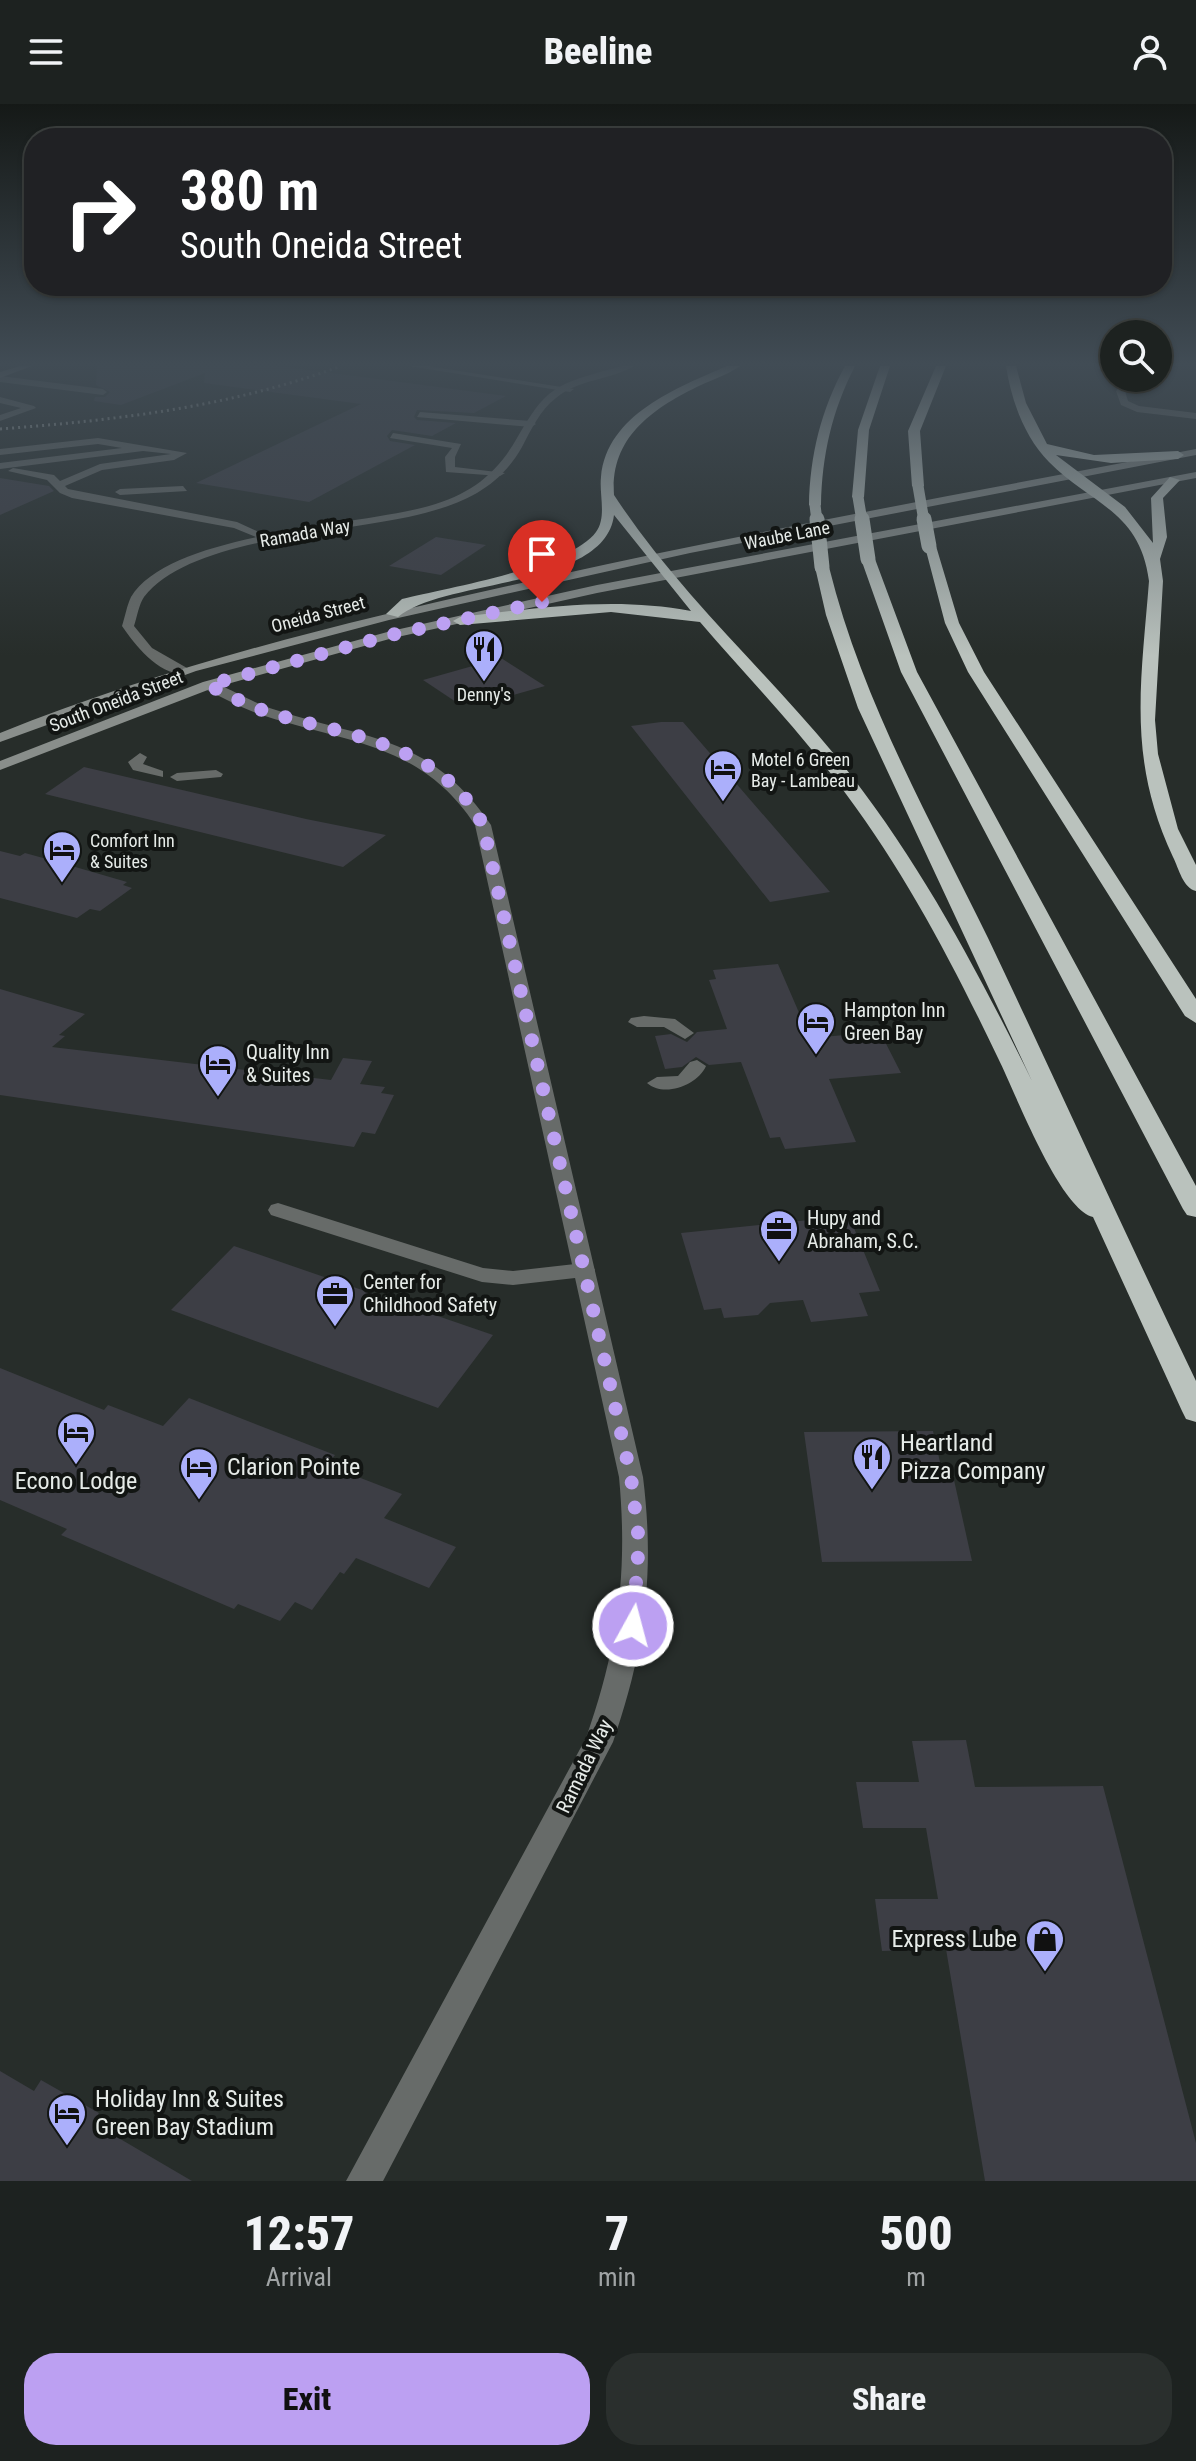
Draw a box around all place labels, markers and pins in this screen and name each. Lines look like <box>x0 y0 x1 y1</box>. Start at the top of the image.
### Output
pin <box>508 520 576 602</box>
restaurant icon: Denny's <box>463 628 505 683</box>
place label: Denny's <box>457 684 511 705</box>
hotel icon: Motel 6 Green Bay - Lambeau <box>702 748 744 803</box>
place label: Motel 6 Green Bay - Lambeau <box>751 749 855 791</box>
hotel icon: Comfort Inn & Suites <box>41 829 83 884</box>
place label: Comfort Inn & Suites <box>90 830 175 872</box>
place label: Hampton Inn Green Bay <box>844 998 945 1045</box>
hotel icon: Hampton Inn Green Bay <box>795 1001 837 1056</box>
place label: Quality Inn & Suites <box>246 1040 330 1087</box>
hotel icon: Quality Inn & Suites <box>197 1043 239 1098</box>
place label: Hupy and Abraham, S.C. <box>807 1206 919 1253</box>
office icon: Hupy and Abraham, S.C. <box>758 1208 800 1263</box>
place label: Center for Childhood Safety <box>363 1270 497 1317</box>
office icon: Center for Childhood Safety <box>314 1273 356 1328</box>
hotel icon: Econo Lodge <box>55 1411 97 1466</box>
place label: Heartland Pizza Company <box>900 1429 1046 1485</box>
restaurant icon: Heartland Pizza Company <box>851 1436 893 1491</box>
hotel icon: Clarion Pointe <box>178 1446 220 1501</box>
place label: Clarion Pointe <box>227 1453 360 1481</box>
place label: Econo Lodge <box>15 1467 137 1495</box>
shop icon: Express Lube <box>1024 1918 1066 1973</box>
place label: Express Lube <box>891 1925 1017 1953</box>
place label: Holiday Inn & Suites Green Bay Stadium <box>95 2085 284 2141</box>
hotel icon: Holiday Inn & Suites Green Bay Stadium <box>46 2092 88 2147</box>

